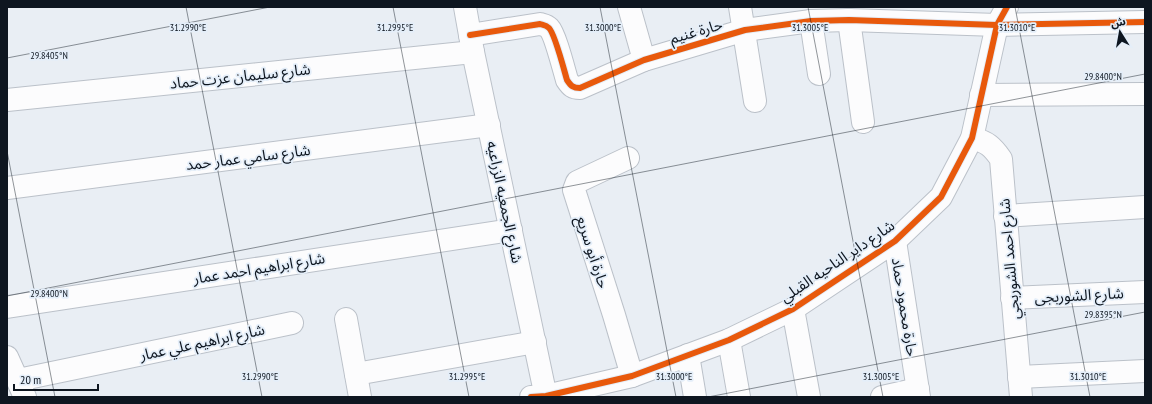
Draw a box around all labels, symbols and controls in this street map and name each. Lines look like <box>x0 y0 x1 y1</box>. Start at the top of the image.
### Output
north arrow <box>1100 12 1140 52</box>
street label: حارة غنيم <box>667 14 725 50</box>
text: ش <box>1109 14 1127 30</box>
text: 31.2990°E <box>170 21 206 34</box>
text: 31.2995°E <box>377 21 413 34</box>
text: 31.3000°E <box>585 21 621 34</box>
text: 31.3005°E <box>792 21 828 34</box>
text: 31.3010°E <box>999 21 1035 34</box>
text: 29.8405°N <box>30 49 68 62</box>
street label: شارع سليمان عزت حماد <box>169 59 312 96</box>
text: 29.8400°N <box>1084 70 1122 83</box>
street label: شارع الجمعيه الزراعيه <box>480 139 527 266</box>
street label: شارع سامي عمار حمد <box>185 140 312 177</box>
street label: شارع احمد الشوربجي <box>994 197 1027 320</box>
street label: حارة أبو سريع <box>570 213 614 292</box>
street label: شارع داير الناحيه القبلي <box>776 215 900 309</box>
street label: شارع ابراهيم احمد عمار <box>191 248 327 291</box>
street label: حارة محمود حماد <box>888 256 922 358</box>
street label: شارع الشوربجى <box>1034 283 1125 310</box>
text: 29.8400°N <box>30 287 68 300</box>
text: 29.8395°N <box>1084 308 1122 321</box>
street label: شارع ابراهيم علي عمار <box>137 319 267 368</box>
scale bar <box>14 366 98 392</box>
text: 31.2990°E <box>242 370 278 383</box>
text: 31.2995°E <box>449 370 485 383</box>
text: 31.3000°E <box>656 370 692 383</box>
text: 31.3005°E <box>863 370 899 383</box>
text: 31.3010°E <box>1070 370 1106 383</box>
text: 20 m <box>20 372 41 387</box>

